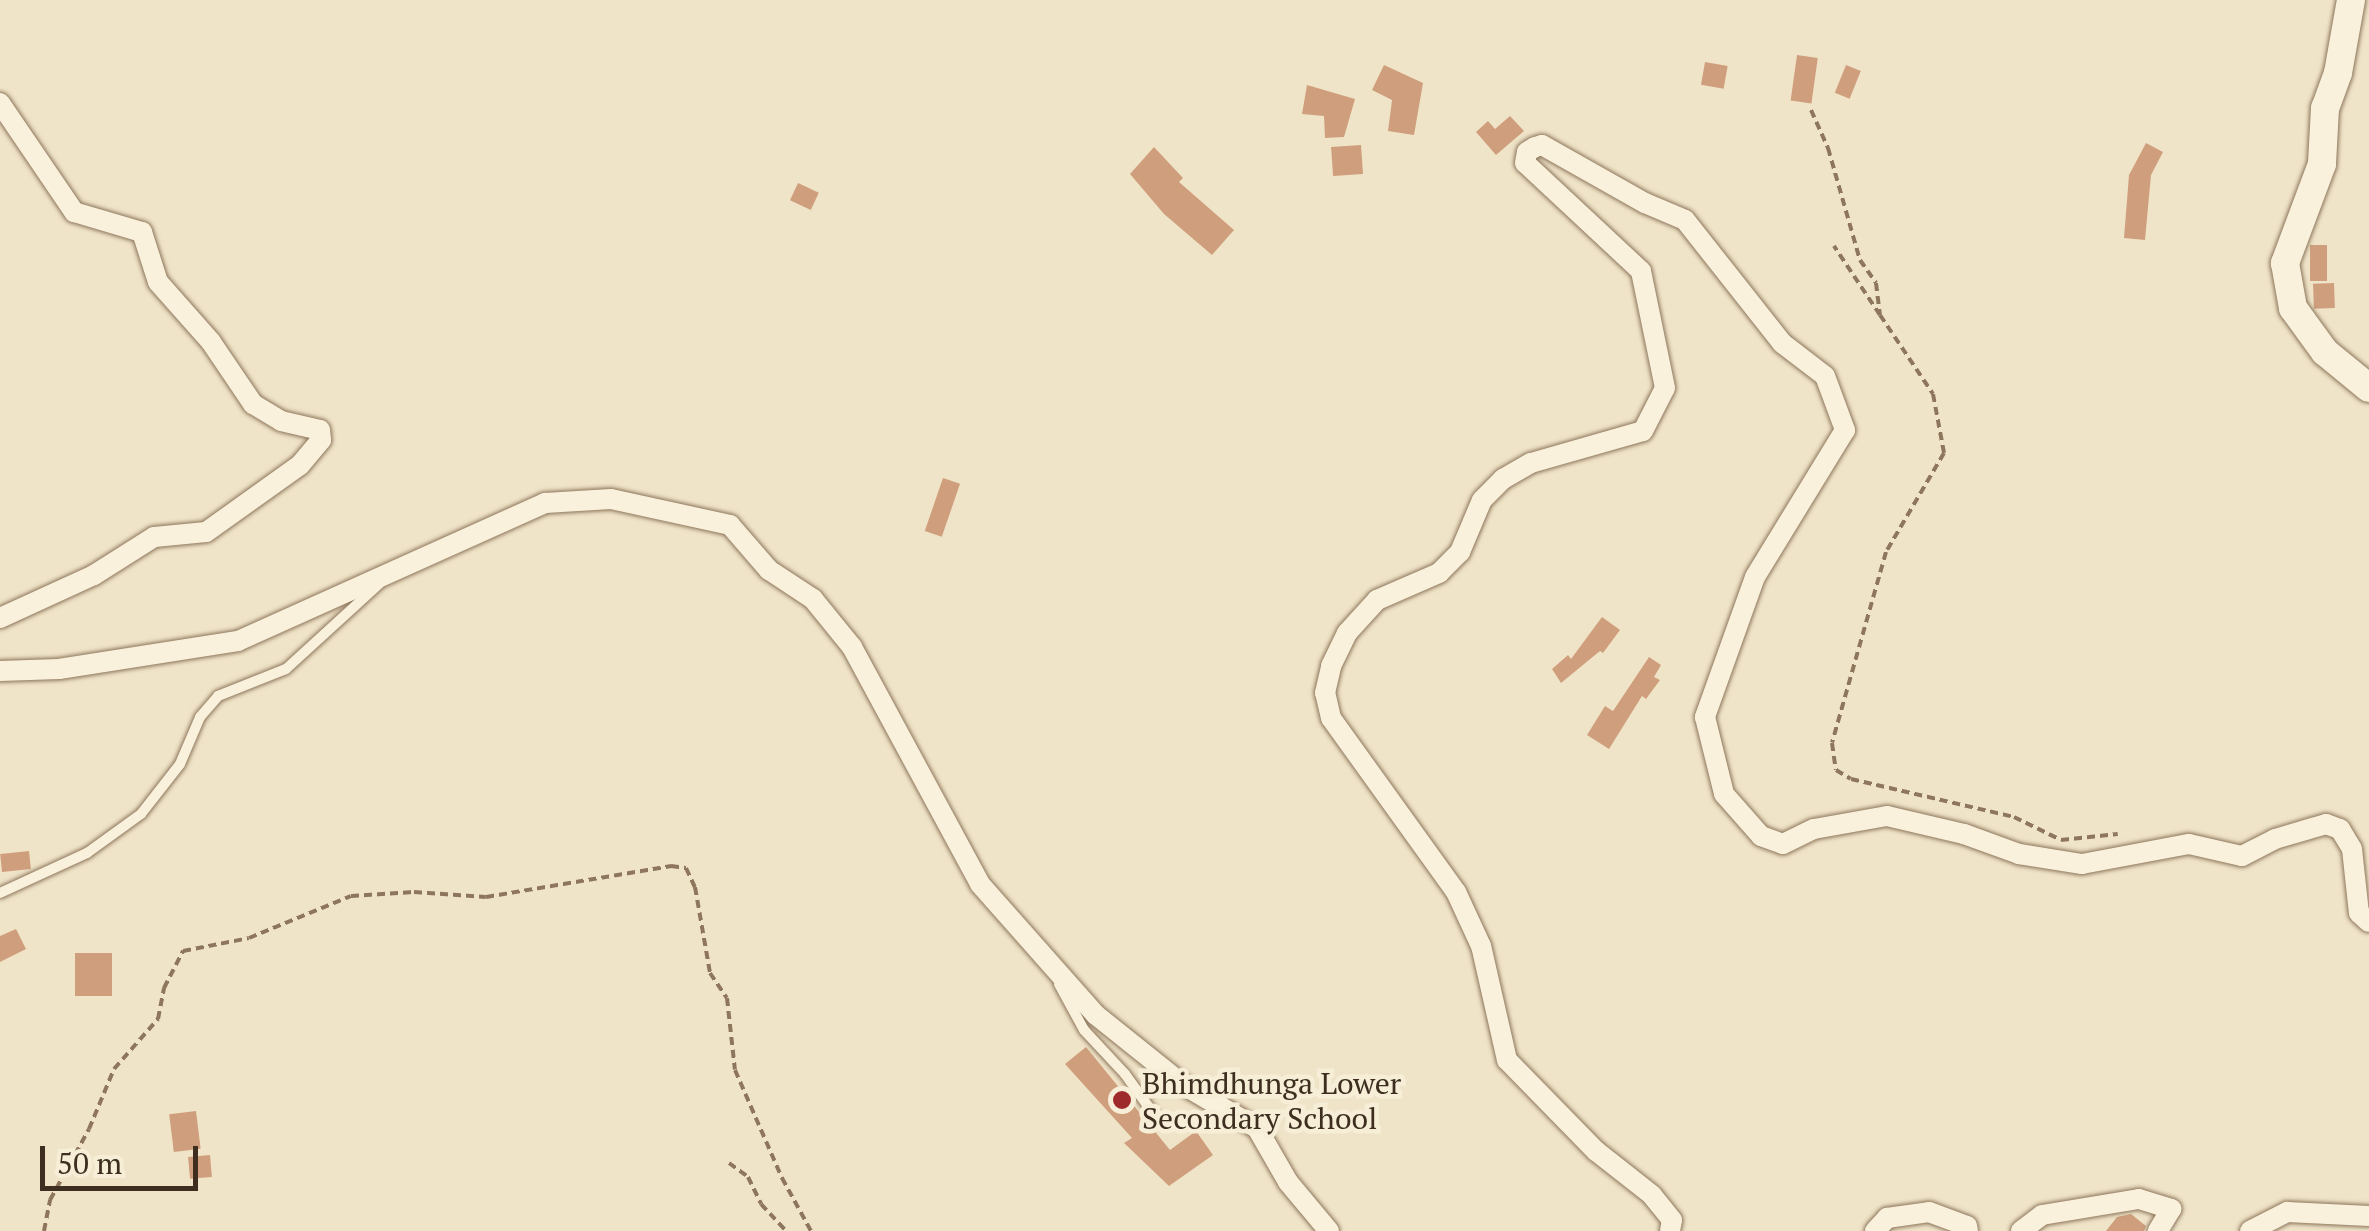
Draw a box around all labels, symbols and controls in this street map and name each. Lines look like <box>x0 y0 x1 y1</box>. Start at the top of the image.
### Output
place label: Bhimdhunga Lower Secondary School <box>1142 1065 1401 1136</box>
marker: Bhimdhunga Lower Secondary School <box>1111 1089 1133 1111</box>
scale bar <box>45 1126 202 1188</box>
text: 50 m <box>57 1143 122 1183</box>

